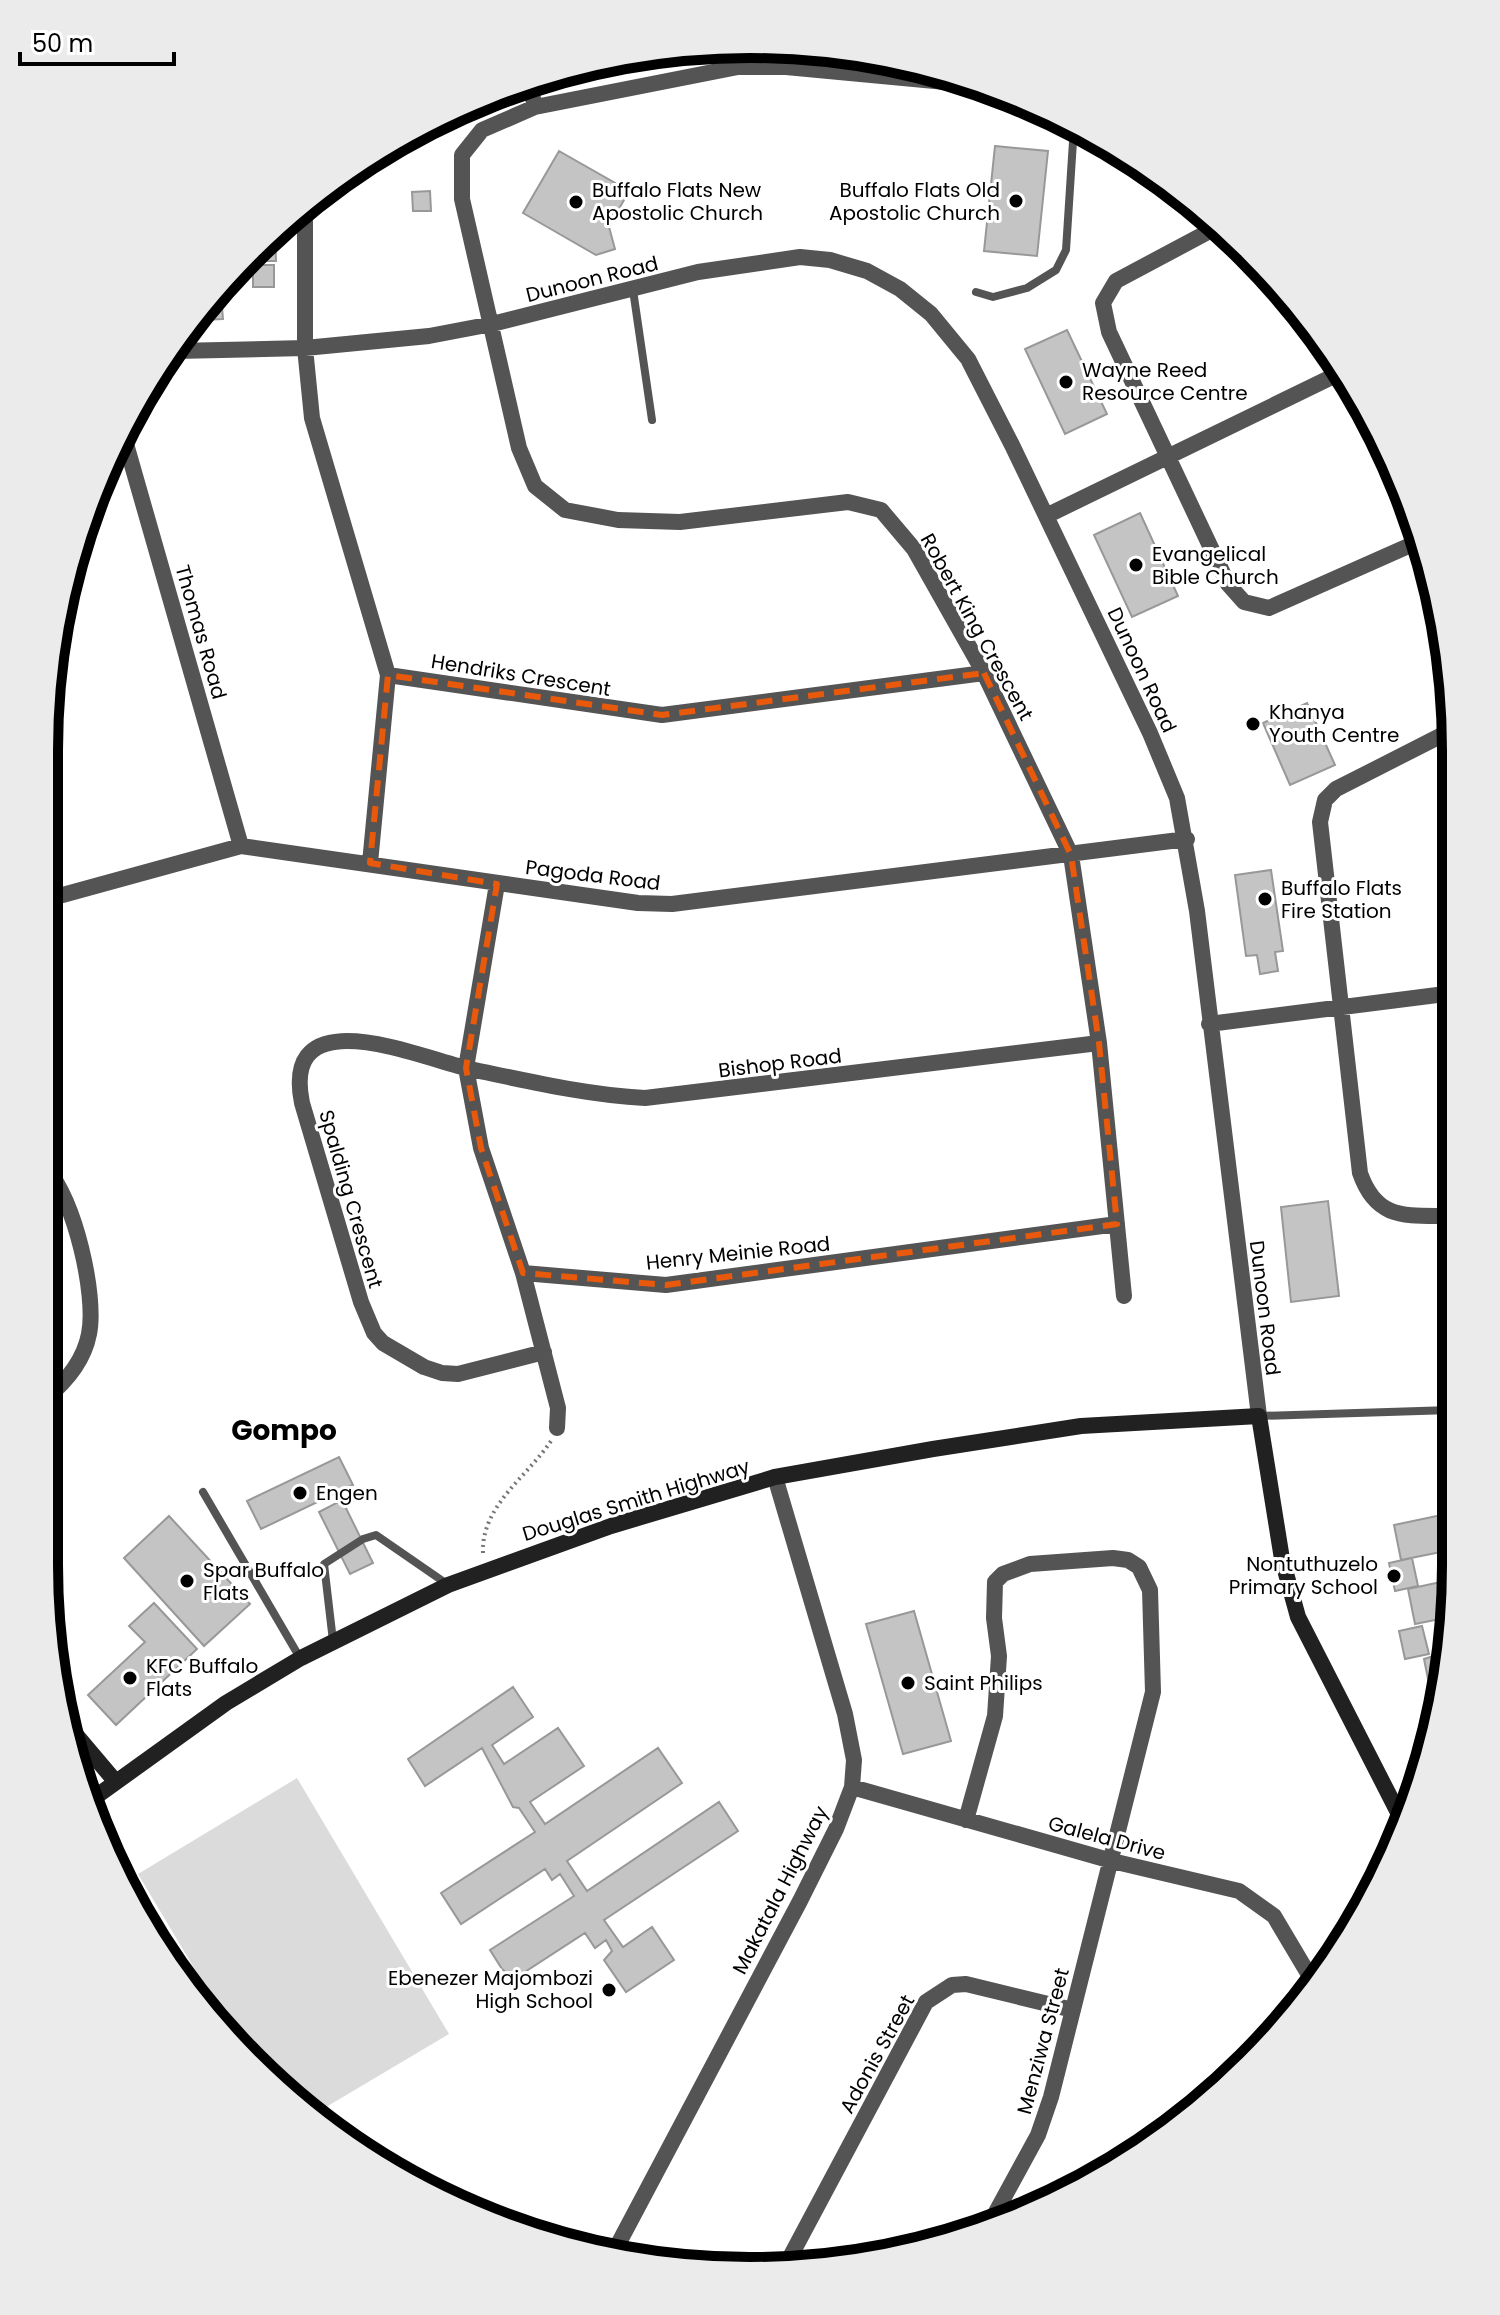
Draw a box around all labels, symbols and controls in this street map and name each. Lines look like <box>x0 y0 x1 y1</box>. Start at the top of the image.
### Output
scale bar <box>20 16 174 66</box>
text: 50 m <box>32 27 93 60</box>
place label: Buffalo Flats New Apostolic Church <box>592 176 763 227</box>
place label: Buffalo Flats Old Apostolic Church <box>829 176 1000 227</box>
marker: Buffalo Flats Old Apostolic Church <box>1007 192 1025 210</box>
marker: Buffalo Flats New Apostolic Church <box>567 193 585 211</box>
street label: Dunoon Road <box>523 249 661 309</box>
place label: Wayne Reed Resource Centre <box>1082 356 1248 407</box>
marker: Wayne Reed Resource Centre <box>1057 373 1075 391</box>
street label: Robert King Crescent <box>914 528 1040 726</box>
place label: Evangelical Bible Church <box>1152 540 1279 591</box>
marker: Evangelical Bible Church <box>1127 556 1145 574</box>
street label: Thomas Road <box>168 562 234 702</box>
street label: Dunoon Road <box>1101 603 1183 737</box>
street label: Hendriks Crescent <box>429 647 613 703</box>
place label: Khanya Youth Centre <box>1269 698 1399 749</box>
marker: Khanya Youth Centre <box>1244 715 1262 733</box>
street label: Pagoda Road <box>524 853 662 897</box>
place label: Buffalo Flats Fire Station <box>1281 874 1402 925</box>
marker: Buffalo Flats Fire Station <box>1256 890 1274 908</box>
street label: Bishop Road <box>717 1042 843 1084</box>
street label: Spalding Crescent <box>312 1107 390 1291</box>
street label: Henry Meinie Road <box>644 1229 832 1277</box>
street label: Dunoon Road <box>1243 1239 1287 1377</box>
district label: Gompo <box>231 1411 337 1450</box>
street label: Douglas Smith Highway <box>519 1452 753 1548</box>
place label: Engen <box>316 1479 378 1507</box>
marker: Engen <box>291 1484 309 1502</box>
place label: Nontuthuzelo Primary School <box>1229 1550 1378 1601</box>
place label: Spar Buffalo Flats <box>203 1556 324 1607</box>
marker: Nontuthuzelo Primary School <box>1385 1567 1403 1585</box>
marker: Spar Buffalo Flats <box>178 1572 196 1590</box>
place label: KFC Buffalo Flats <box>146 1652 258 1703</box>
marker: KFC Buffalo Flats <box>121 1669 139 1687</box>
place label: Saint Philips <box>924 1669 1043 1697</box>
marker: Saint Philips <box>899 1674 917 1692</box>
street label: Makatala Highway <box>725 1801 835 1979</box>
street label: Galela Drive <box>1045 1809 1169 1867</box>
place label: Ebenezer Majombozi High School <box>388 1964 593 2015</box>
street label: Menziwa Street <box>1010 1965 1076 2117</box>
marker: Ebenezer Majombozi High School <box>600 1981 618 1999</box>
street label: Adonis Street <box>833 1990 921 2118</box>

